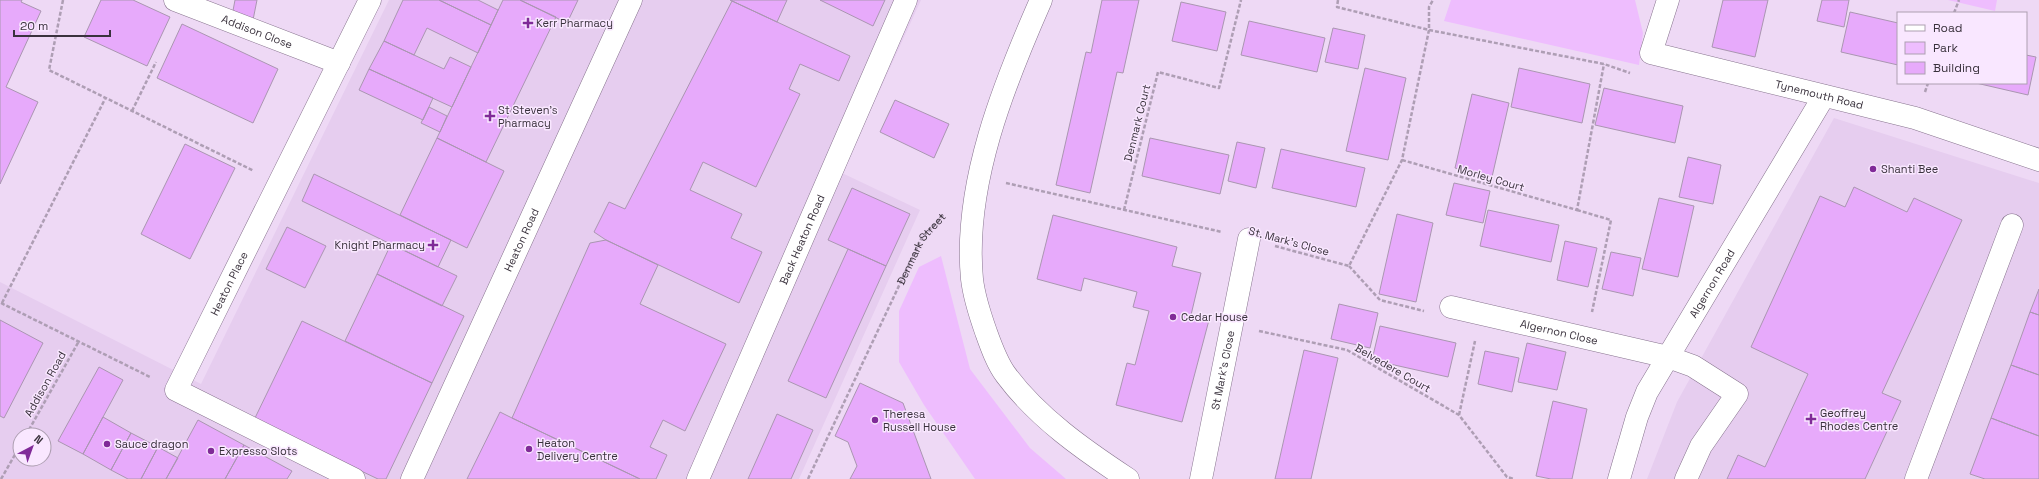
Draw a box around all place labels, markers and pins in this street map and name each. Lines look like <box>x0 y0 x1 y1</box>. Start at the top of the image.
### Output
place label: Kerr Pharmacy <box>536 16 613 30</box>
marker: Kerr Pharmacy <box>523 18 533 28</box>
place label: St Steven's Pharmacy <box>498 103 558 130</box>
marker: St Steven's Pharmacy <box>485 111 495 121</box>
place label: Shanti Bee <box>1881 162 1938 176</box>
marker: Shanti Bee <box>1868 164 1878 174</box>
place label: Knight Pharmacy <box>335 238 425 252</box>
marker: Knight Pharmacy <box>428 240 438 250</box>
place label: Cedar House <box>1181 310 1248 324</box>
marker: Cedar House <box>1168 312 1178 322</box>
place label: Geoffrey Rhodes Centre <box>1820 406 1898 433</box>
place label: Theresa Russell House <box>883 407 956 434</box>
marker: Geoffrey Rhodes Centre <box>1805 413 1817 425</box>
marker: Theresa Russell House <box>870 415 880 425</box>
place label: Heaton Delivery Centre <box>537 436 618 463</box>
place label: Sauce dragon <box>115 437 188 451</box>
marker: Sauce dragon <box>102 439 112 449</box>
place label: Expresso Slots <box>219 444 298 458</box>
marker: Heaton Delivery Centre <box>524 444 534 454</box>
marker: Expresso Slots <box>206 446 216 456</box>

